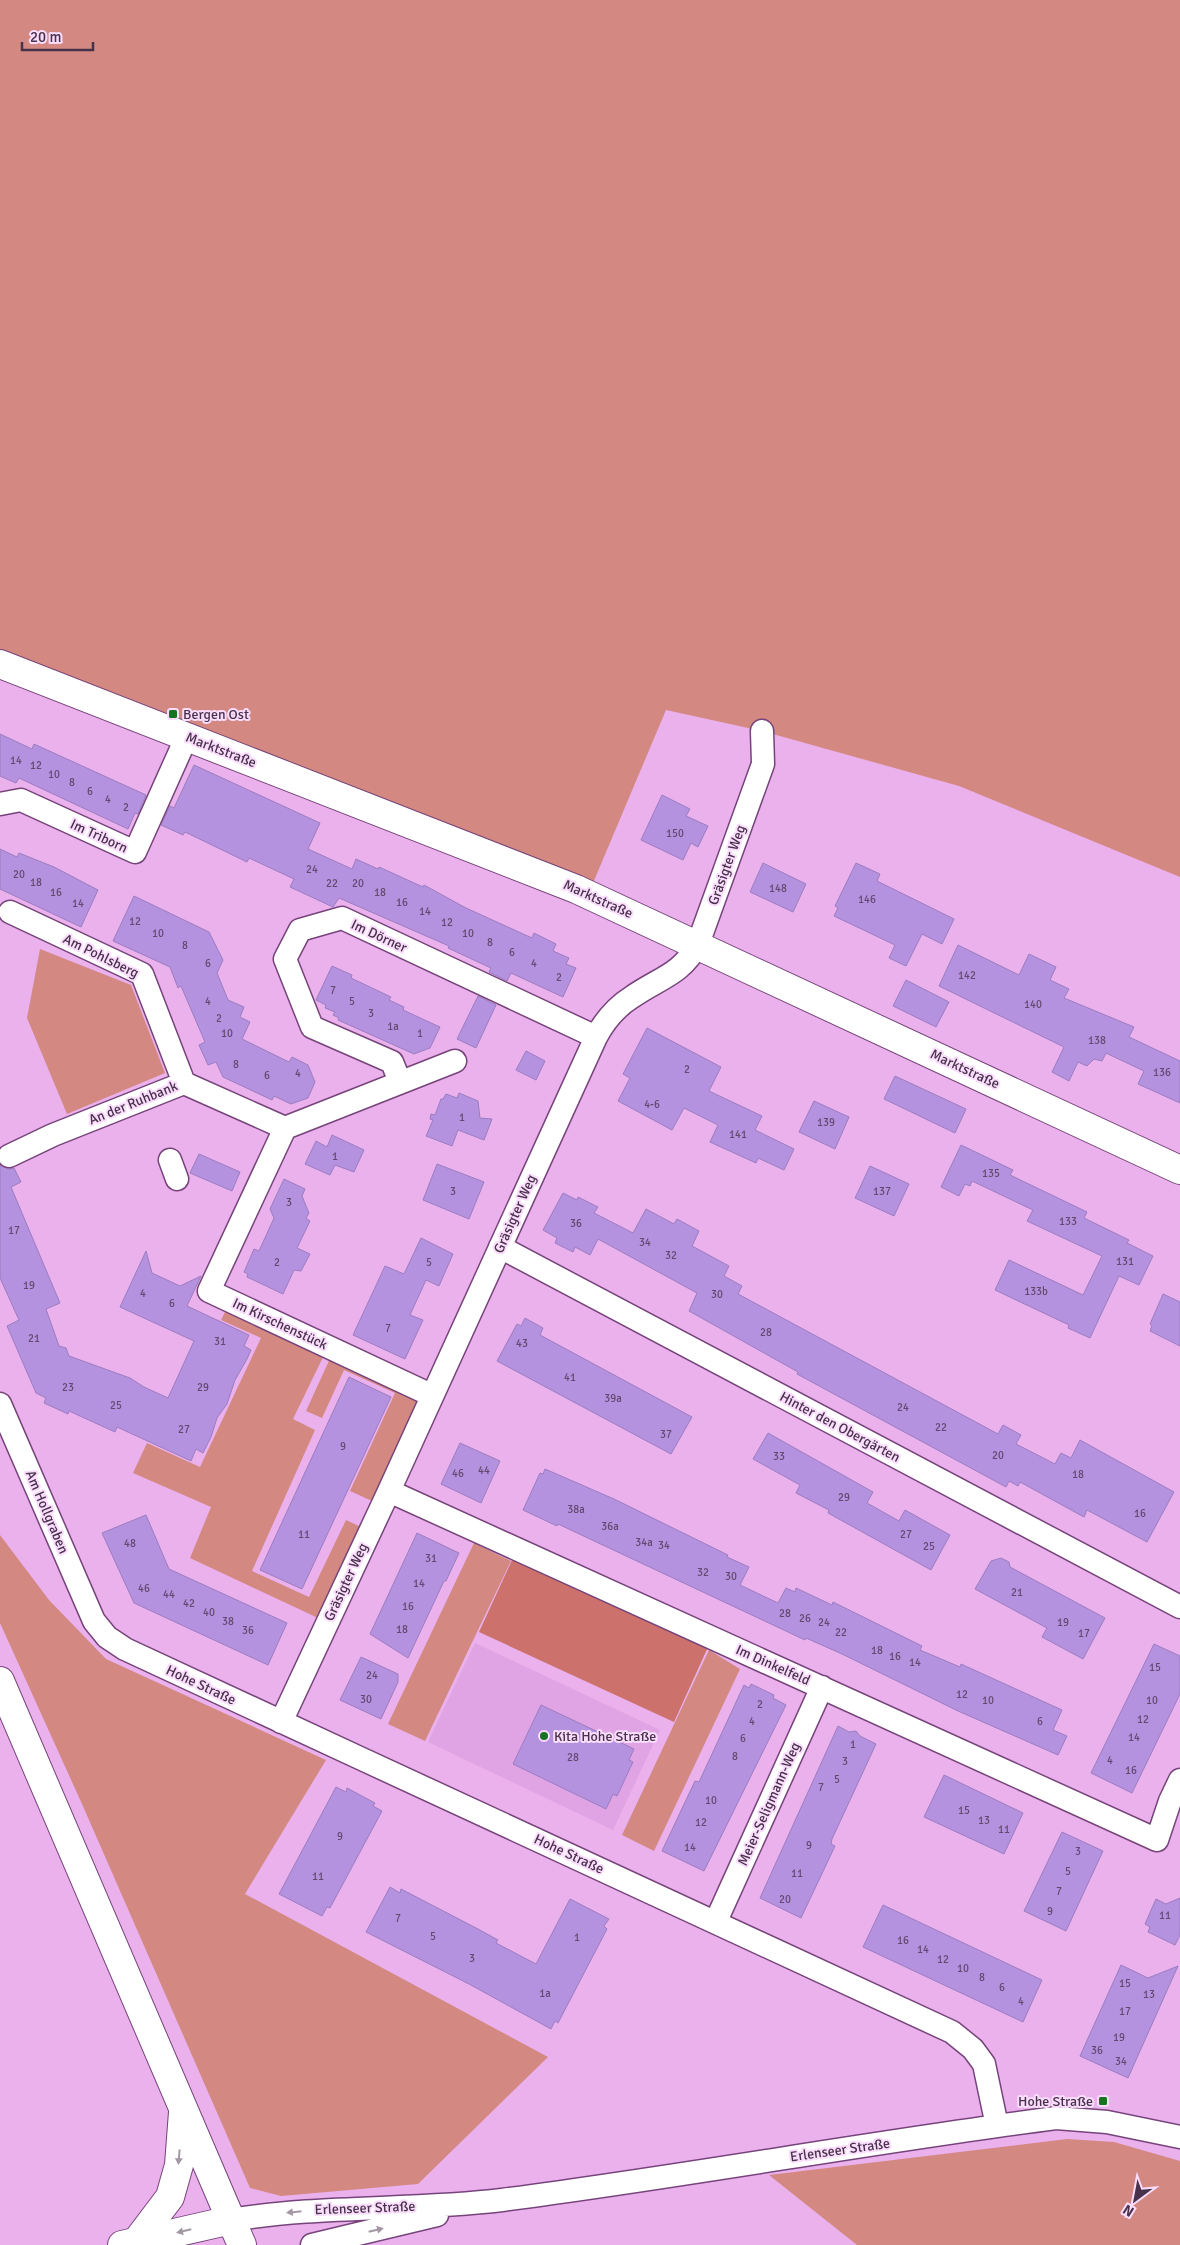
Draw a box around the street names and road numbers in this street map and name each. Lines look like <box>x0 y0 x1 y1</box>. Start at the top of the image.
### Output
street label: Marktstraße <box>183 729 259 771</box>
street label: Im Triborn <box>68 815 130 857</box>
street label: Gräsigter Weg <box>705 823 749 907</box>
street label: Marktstraße <box>561 876 635 922</box>
street label: Im Dörner <box>348 916 410 957</box>
street label: Am Pohlsberg <box>60 930 142 982</box>
street label: Marktstraße <box>928 1046 1002 1092</box>
street label: An der Ruhbank <box>86 1077 180 1129</box>
street label: Gräsigter Weg <box>490 1172 540 1256</box>
street label: Im Kirschenstück <box>230 1295 330 1353</box>
street label: Hinter den Obergärten <box>777 1388 903 1466</box>
street label: Am Hollgraben <box>22 1468 72 1556</box>
street label: Gräsigter Weg <box>320 1540 372 1624</box>
street label: Im Dinkelfeld <box>733 1641 813 1689</box>
street label: Hohe Straße <box>163 1661 239 1709</box>
street label: Meier-Seligmann-Weg <box>734 1740 804 1868</box>
street label: Hohe Straße <box>531 1830 607 1878</box>
street label: Erlenseer Straße <box>789 2135 891 2165</box>
street label: Erlenseer Straße <box>314 2198 416 2218</box>

